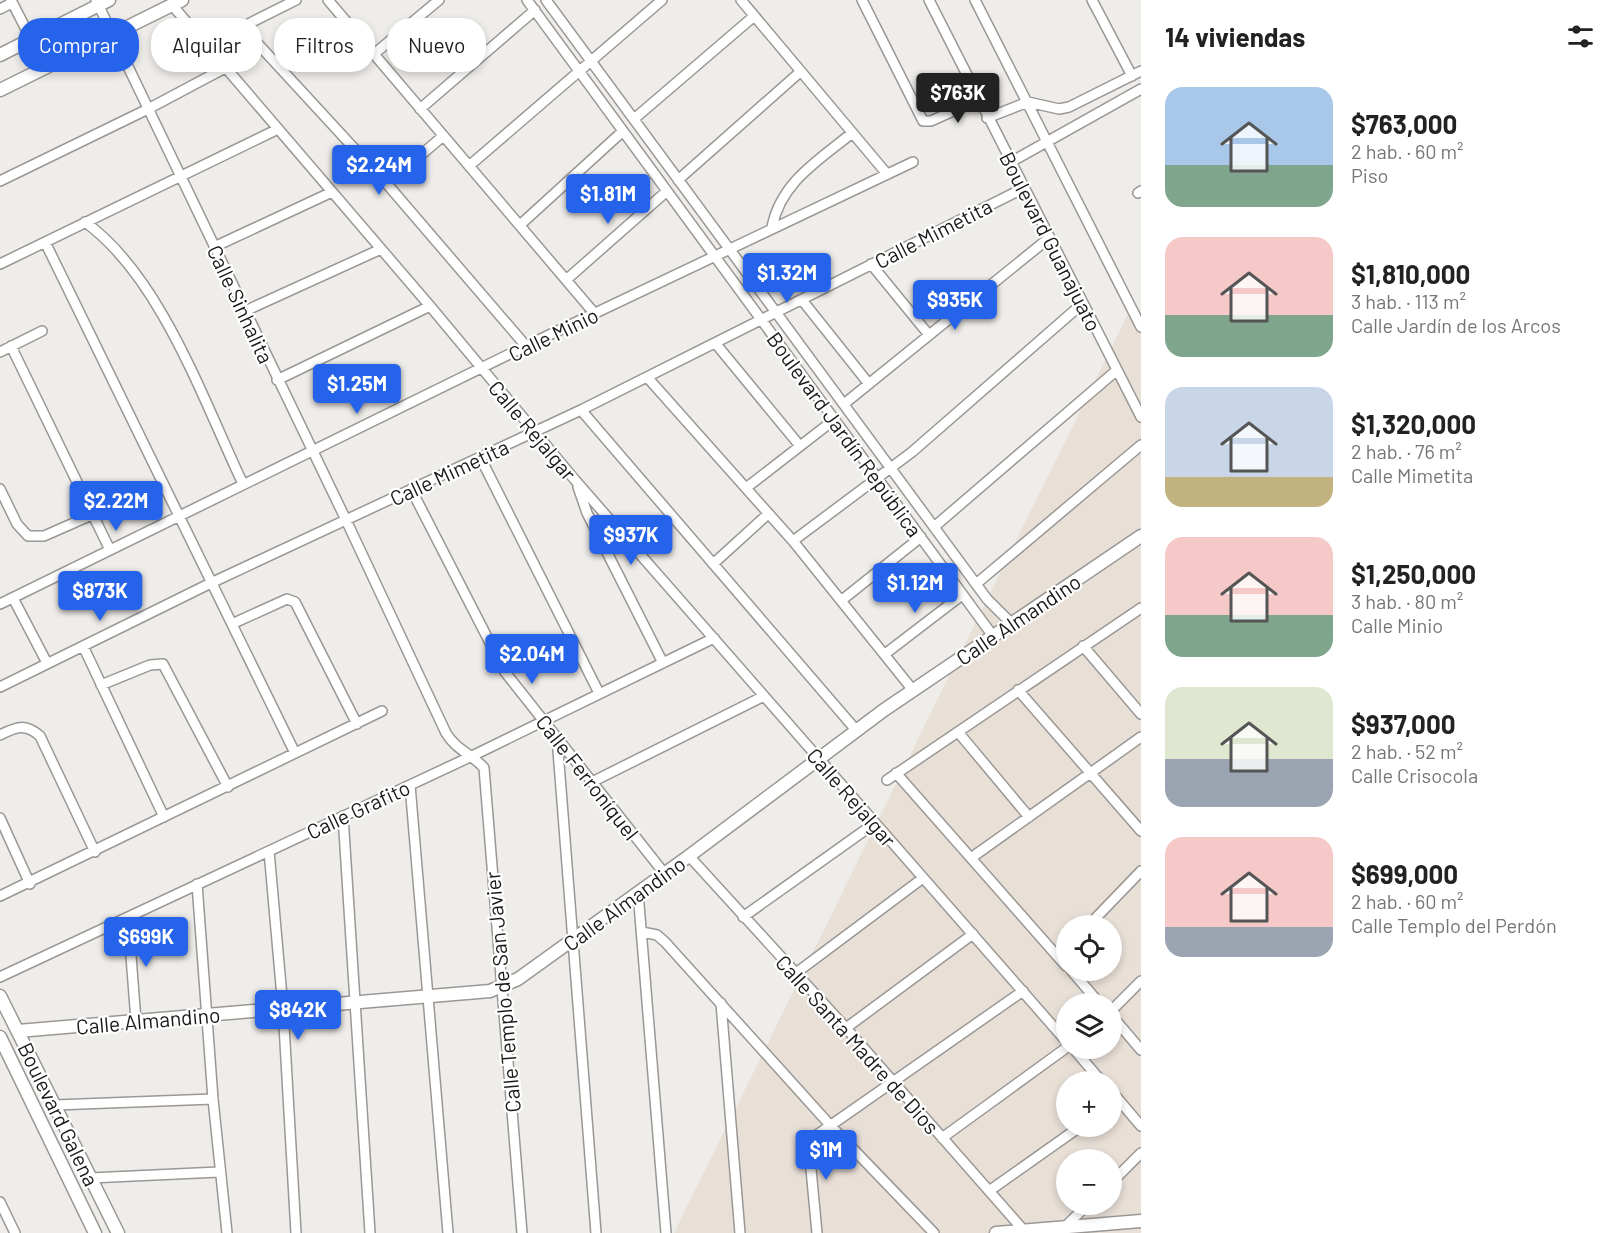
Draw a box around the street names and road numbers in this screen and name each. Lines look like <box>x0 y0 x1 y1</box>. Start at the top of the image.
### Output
street label: Boulevard Guanajuato <box>995 147 1107 335</box>
street label: Calle Mimetita <box>870 193 996 273</box>
street label: Calle Sinhalita <box>203 241 279 367</box>
street label: Calle Minio <box>504 302 602 366</box>
street label: Boulevard Jardín República <box>762 327 928 541</box>
street label: Calle Rejalgar <box>484 375 582 485</box>
street label: Calle Mimetita <box>386 434 512 510</box>
street label: Calle Almandino <box>951 568 1085 670</box>
street label: Calle Ferroníquel <box>531 709 645 845</box>
street label: Calle Rejalgar <box>802 743 902 852</box>
street label: Calle Grafito <box>302 774 414 844</box>
street label: Calle Almandino <box>558 850 690 956</box>
street label: Calle Templo de San Javier <box>479 870 525 1113</box>
street label: Calle Santa Madre de Dios <box>771 949 945 1139</box>
street label: Calle Almandino <box>75 1001 221 1039</box>
street label: Boulevard Galena <box>13 1038 105 1190</box>

